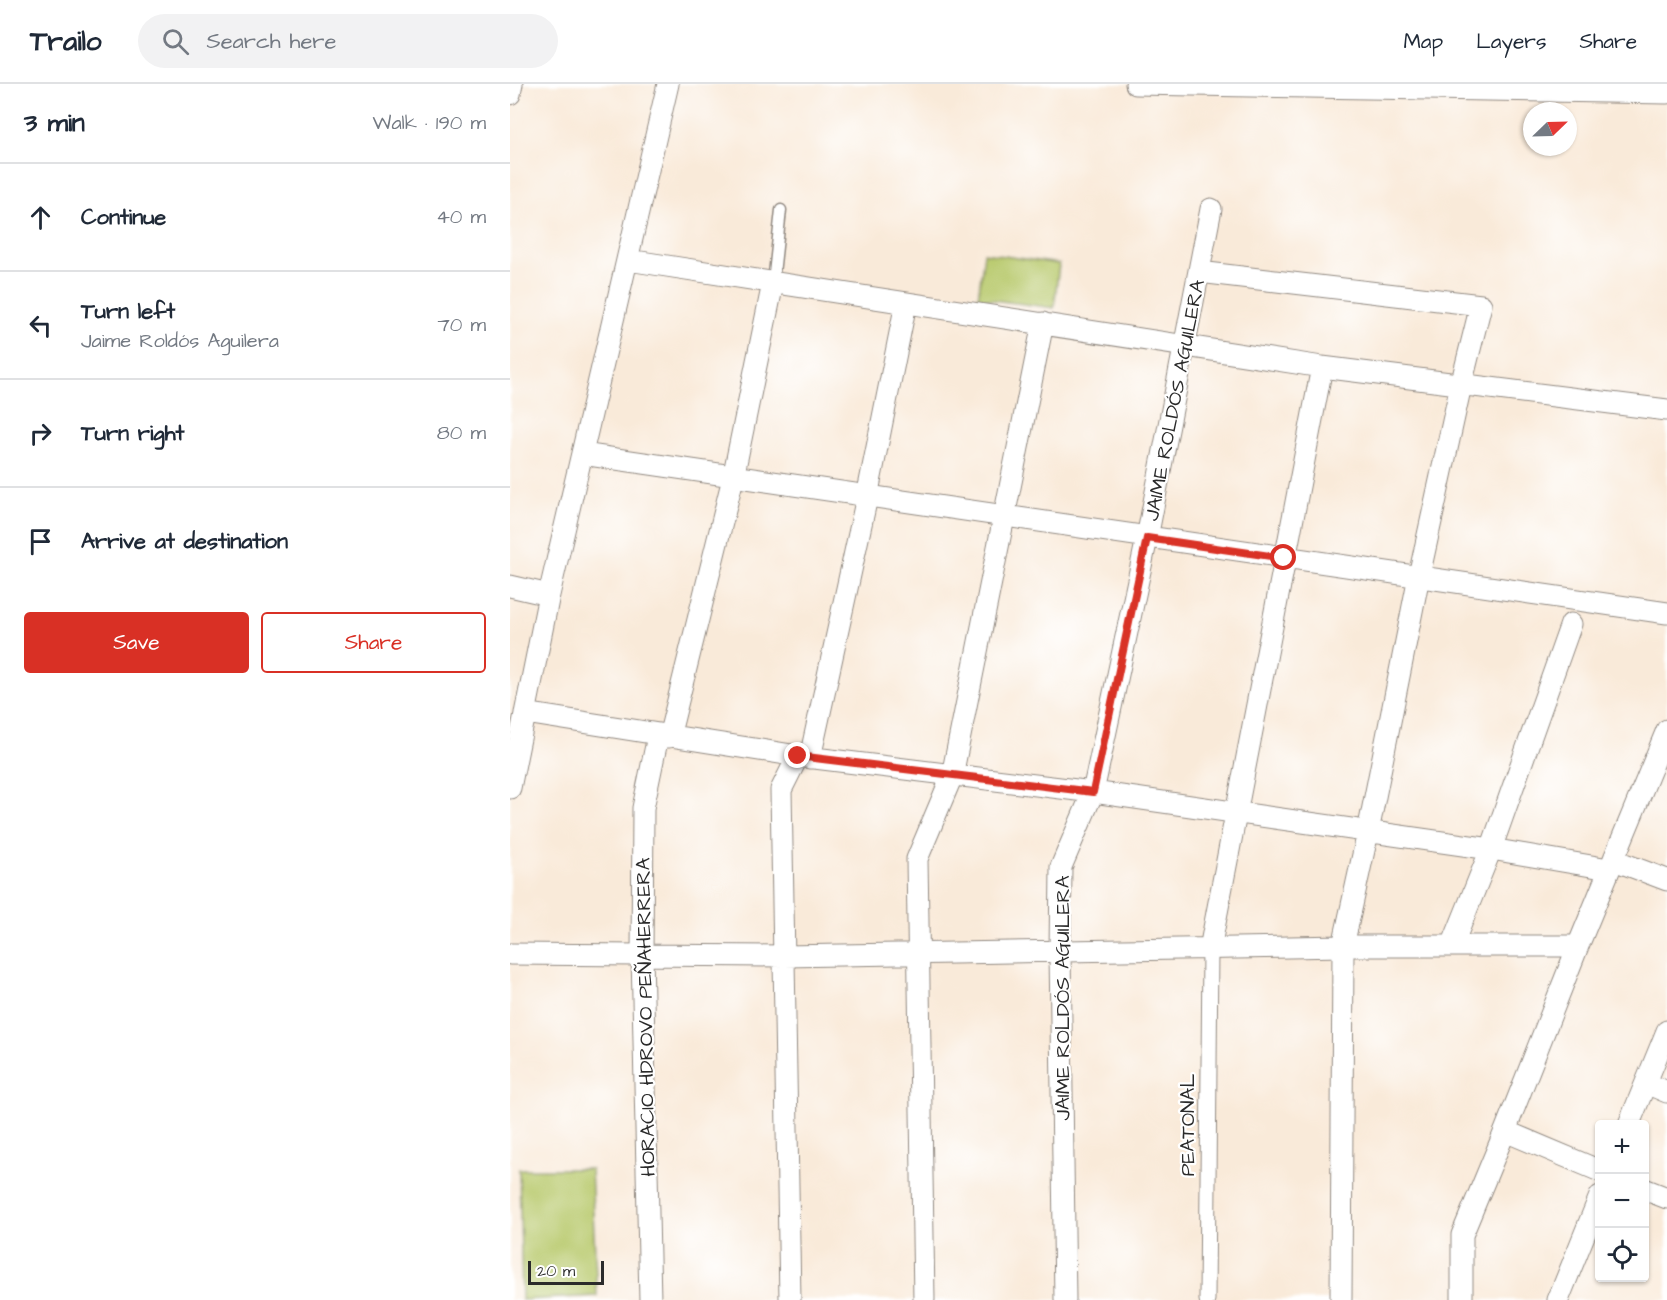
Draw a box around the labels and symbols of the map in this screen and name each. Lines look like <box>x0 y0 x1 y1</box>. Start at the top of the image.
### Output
north arrow <box>1523 102 1577 156</box>
street label: JAIME ROLDÓS AGUILERA <box>1138 277 1212 523</box>
route start <box>1270 544 1296 570</box>
route end <box>784 742 810 768</box>
street label: HORACIO HDROVO PEÑAHERRERA <box>629 857 663 1177</box>
street label: JAIME ROLDÓS AGUILERA <box>1049 875 1077 1121</box>
street label: PEATONAL <box>1174 1074 1202 1176</box>
scale bar <box>528 1258 604 1286</box>

